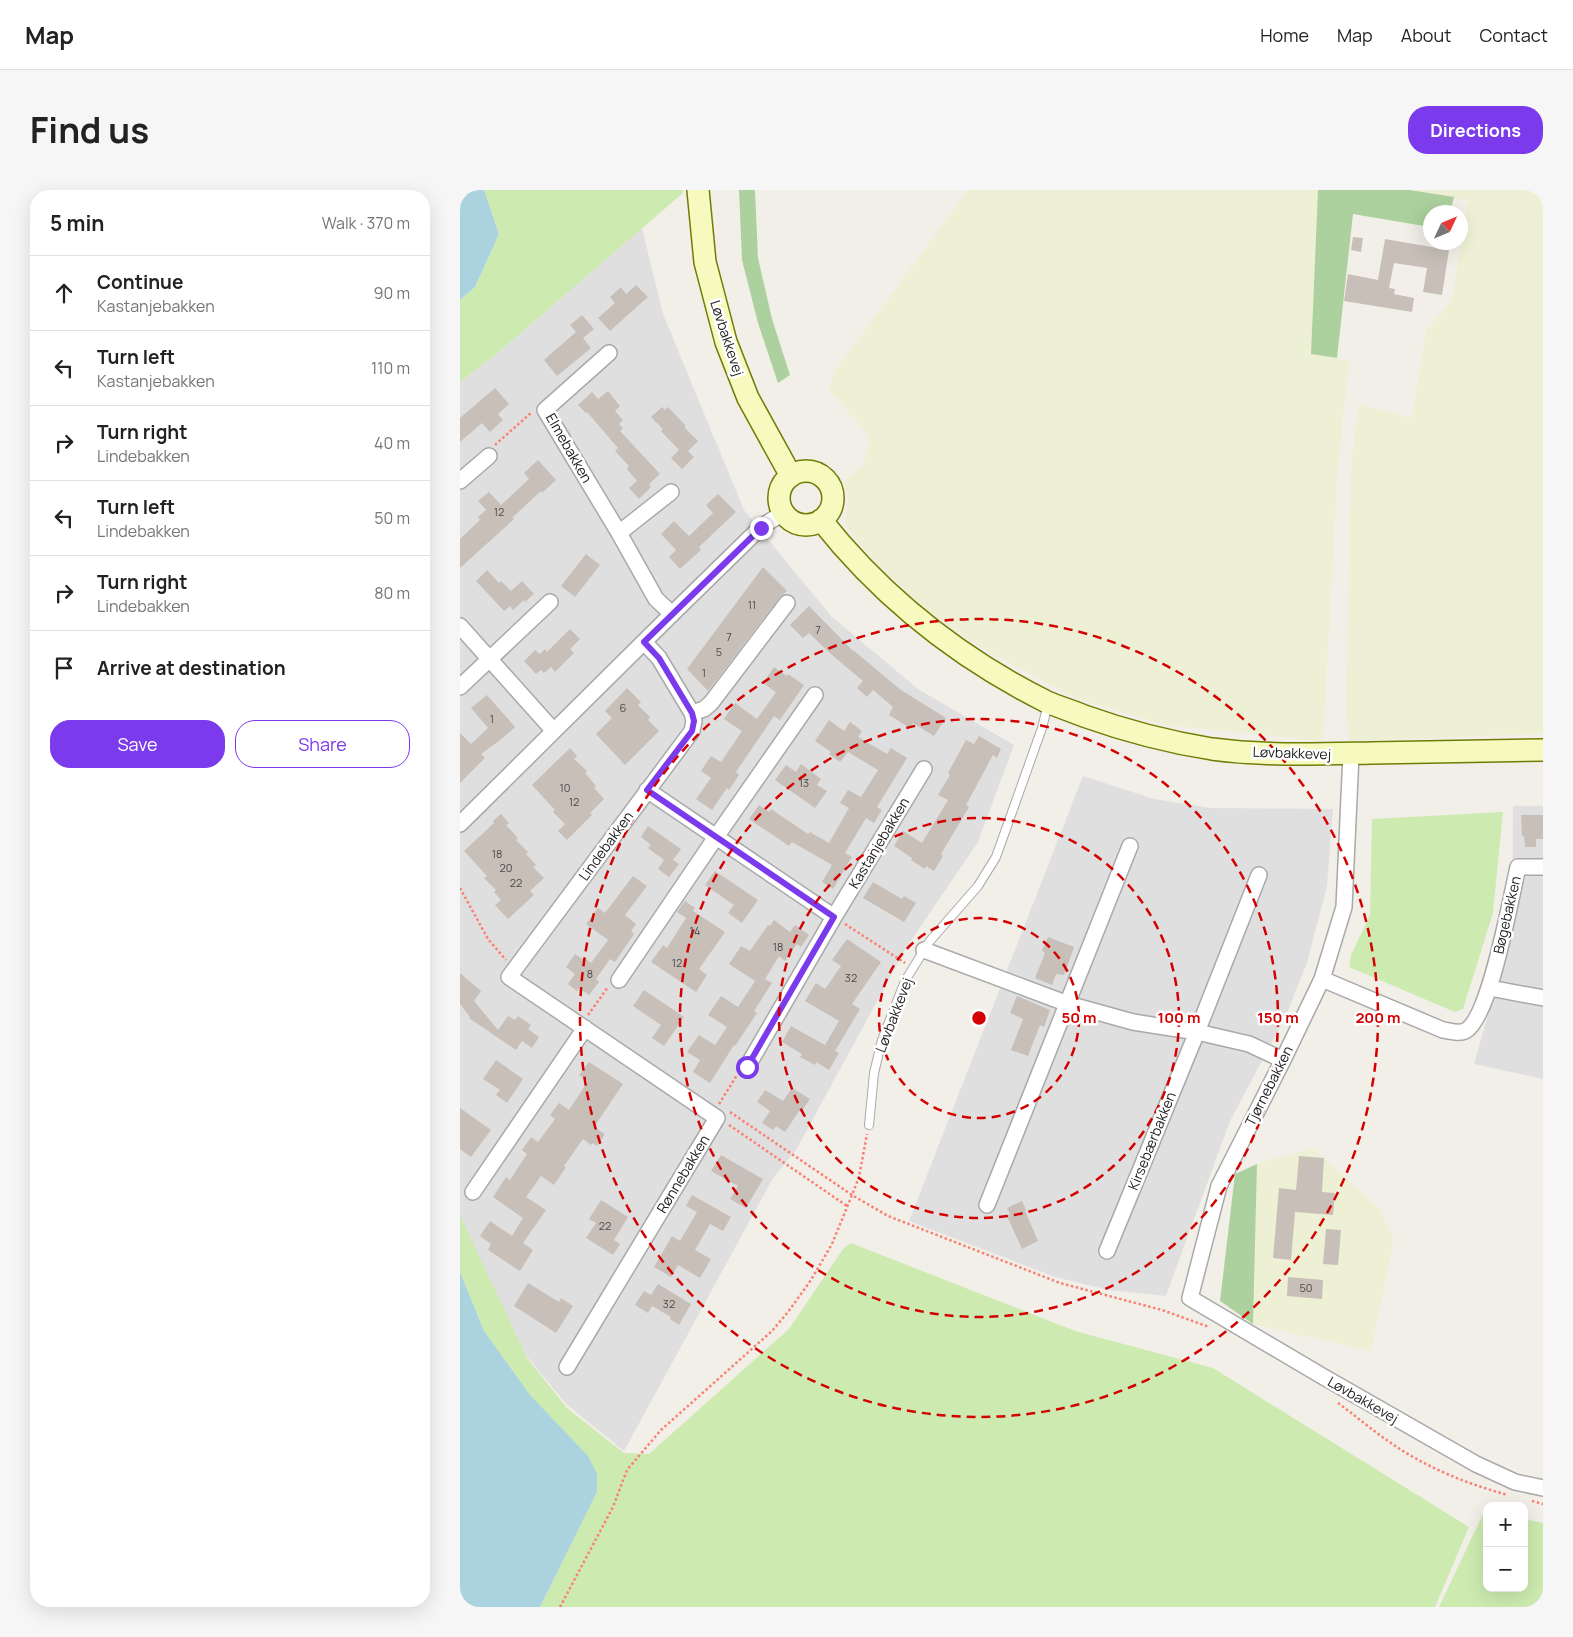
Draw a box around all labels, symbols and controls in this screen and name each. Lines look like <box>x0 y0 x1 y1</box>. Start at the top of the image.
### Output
text: Map <box>25 18 74 51</box>
text: Home <box>1260 23 1309 47</box>
text: Map <box>1337 23 1373 47</box>
text: About <box>1401 23 1451 47</box>
text: Contact <box>1479 23 1548 47</box>
text: Find us <box>30 106 149 154</box>
button: Directions <box>1408 106 1543 154</box>
north arrow <box>1423 205 1468 250</box>
text: 5 min <box>50 209 104 237</box>
text: Walk · 370 m <box>322 212 410 234</box>
text: Continue <box>97 269 183 295</box>
icon: ahead <box>50 279 78 307</box>
text: 90 m <box>374 282 410 304</box>
text: Kastanjebakken <box>97 295 215 317</box>
street label: Løvbakkevej <box>706 298 749 378</box>
text: Turn left <box>97 344 175 370</box>
icon: left <box>50 354 78 382</box>
text: 110 m <box>371 357 410 379</box>
text: Kastanjebakken <box>97 370 215 392</box>
street label: Elmebakken <box>542 410 597 486</box>
text: Turn right <box>97 419 187 445</box>
icon: right <box>50 429 78 457</box>
text: 40 m <box>374 432 410 454</box>
text: Lindebakken <box>97 445 190 467</box>
text: Turn left <box>97 494 175 520</box>
icon: left <box>50 504 78 532</box>
house number: 12 <box>494 504 504 519</box>
text: 50 m <box>374 507 410 529</box>
route end <box>750 517 773 540</box>
text: Lindebakken <box>97 520 190 542</box>
text: Turn right <box>97 569 187 595</box>
icon: right <box>50 579 78 607</box>
text: 80 m <box>374 582 410 604</box>
text: Lindebakken <box>97 595 190 617</box>
house number: 11 <box>748 597 756 612</box>
house number: 7 <box>815 622 821 637</box>
house number: 7 <box>726 629 732 644</box>
house number: 5 <box>716 644 722 659</box>
icon: arrive <box>50 654 78 682</box>
text: Arrive at destination <box>97 655 286 681</box>
house number: 1 <box>702 665 706 680</box>
house number: 6 <box>620 700 627 715</box>
house number: 1 <box>490 711 494 726</box>
button: Save <box>50 720 225 768</box>
button: Share <box>235 720 410 768</box>
street label: Løvbakkevej <box>1252 742 1332 763</box>
house number: 13 <box>799 775 809 790</box>
house number: 10 <box>559 780 571 795</box>
house number: 12 <box>569 794 579 809</box>
street label: Kastanjebakken <box>844 794 913 892</box>
street label: Lindebakken <box>574 807 637 884</box>
house number: 18 <box>492 846 502 861</box>
house number: 20 <box>500 860 512 875</box>
street label: Bøgebakken <box>1488 874 1525 956</box>
house number: 22 <box>510 875 522 890</box>
house number: 14 <box>690 923 700 938</box>
house number: 18 <box>773 939 783 954</box>
house number: 12 <box>672 955 682 970</box>
house number: 8 <box>587 966 593 981</box>
house number: 32 <box>845 970 857 985</box>
street label: Løvbakkevej <box>871 975 916 1055</box>
text: 50 m <box>1061 1007 1097 1028</box>
text: 100 m <box>1158 1007 1200 1028</box>
text: 150 m <box>1257 1007 1299 1028</box>
text: 200 m <box>1355 1007 1401 1028</box>
centre of rings <box>970 1009 988 1027</box>
street label: Tjørnebakken <box>1240 1042 1297 1129</box>
route start <box>736 1056 759 1079</box>
street label: Kirsebærbakken <box>1123 1089 1180 1193</box>
street label: Rønnebakken <box>652 1131 713 1216</box>
house number: 22 <box>599 1218 611 1233</box>
house number: 50 <box>1299 1280 1313 1295</box>
house number: 32 <box>663 1296 675 1311</box>
street label: Løvbakkevej <box>1325 1372 1402 1427</box>
map controls <box>1483 1502 1528 1592</box>
button: + <box>1483 1502 1528 1547</box>
button: − <box>1483 1547 1528 1592</box>

